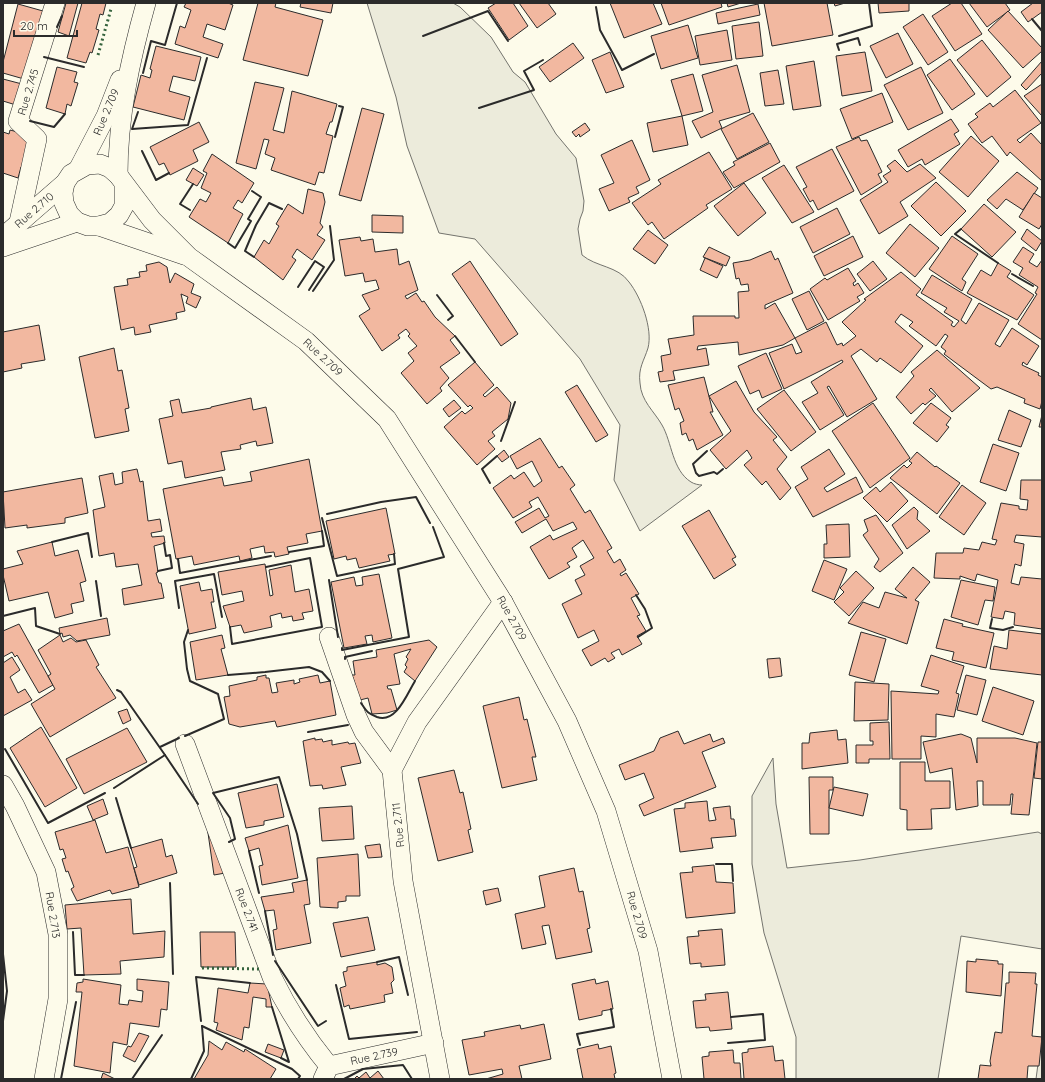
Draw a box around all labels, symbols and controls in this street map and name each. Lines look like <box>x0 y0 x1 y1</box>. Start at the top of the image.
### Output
scale bar <box>14 12 77 38</box>
text: 20 m <box>20 18 48 33</box>
street label: Rue 2.745 <box>14 67 42 117</box>
street label: Rue 2.709 <box>90 87 122 137</box>
street label: Rue 2.710 <box>11 189 57 231</box>
street label: Rue 2.709 <box>300 335 346 379</box>
street label: Rue 2.709 <box>494 593 530 643</box>
street label: Rue 2.711 <box>389 802 407 848</box>
street label: Rue 2.741 <box>232 886 262 934</box>
street label: Rue 2.709 <box>623 889 651 941</box>
street label: Rue 2.713 <box>42 891 64 939</box>
street label: Rue 2.739 <box>349 1044 399 1068</box>

